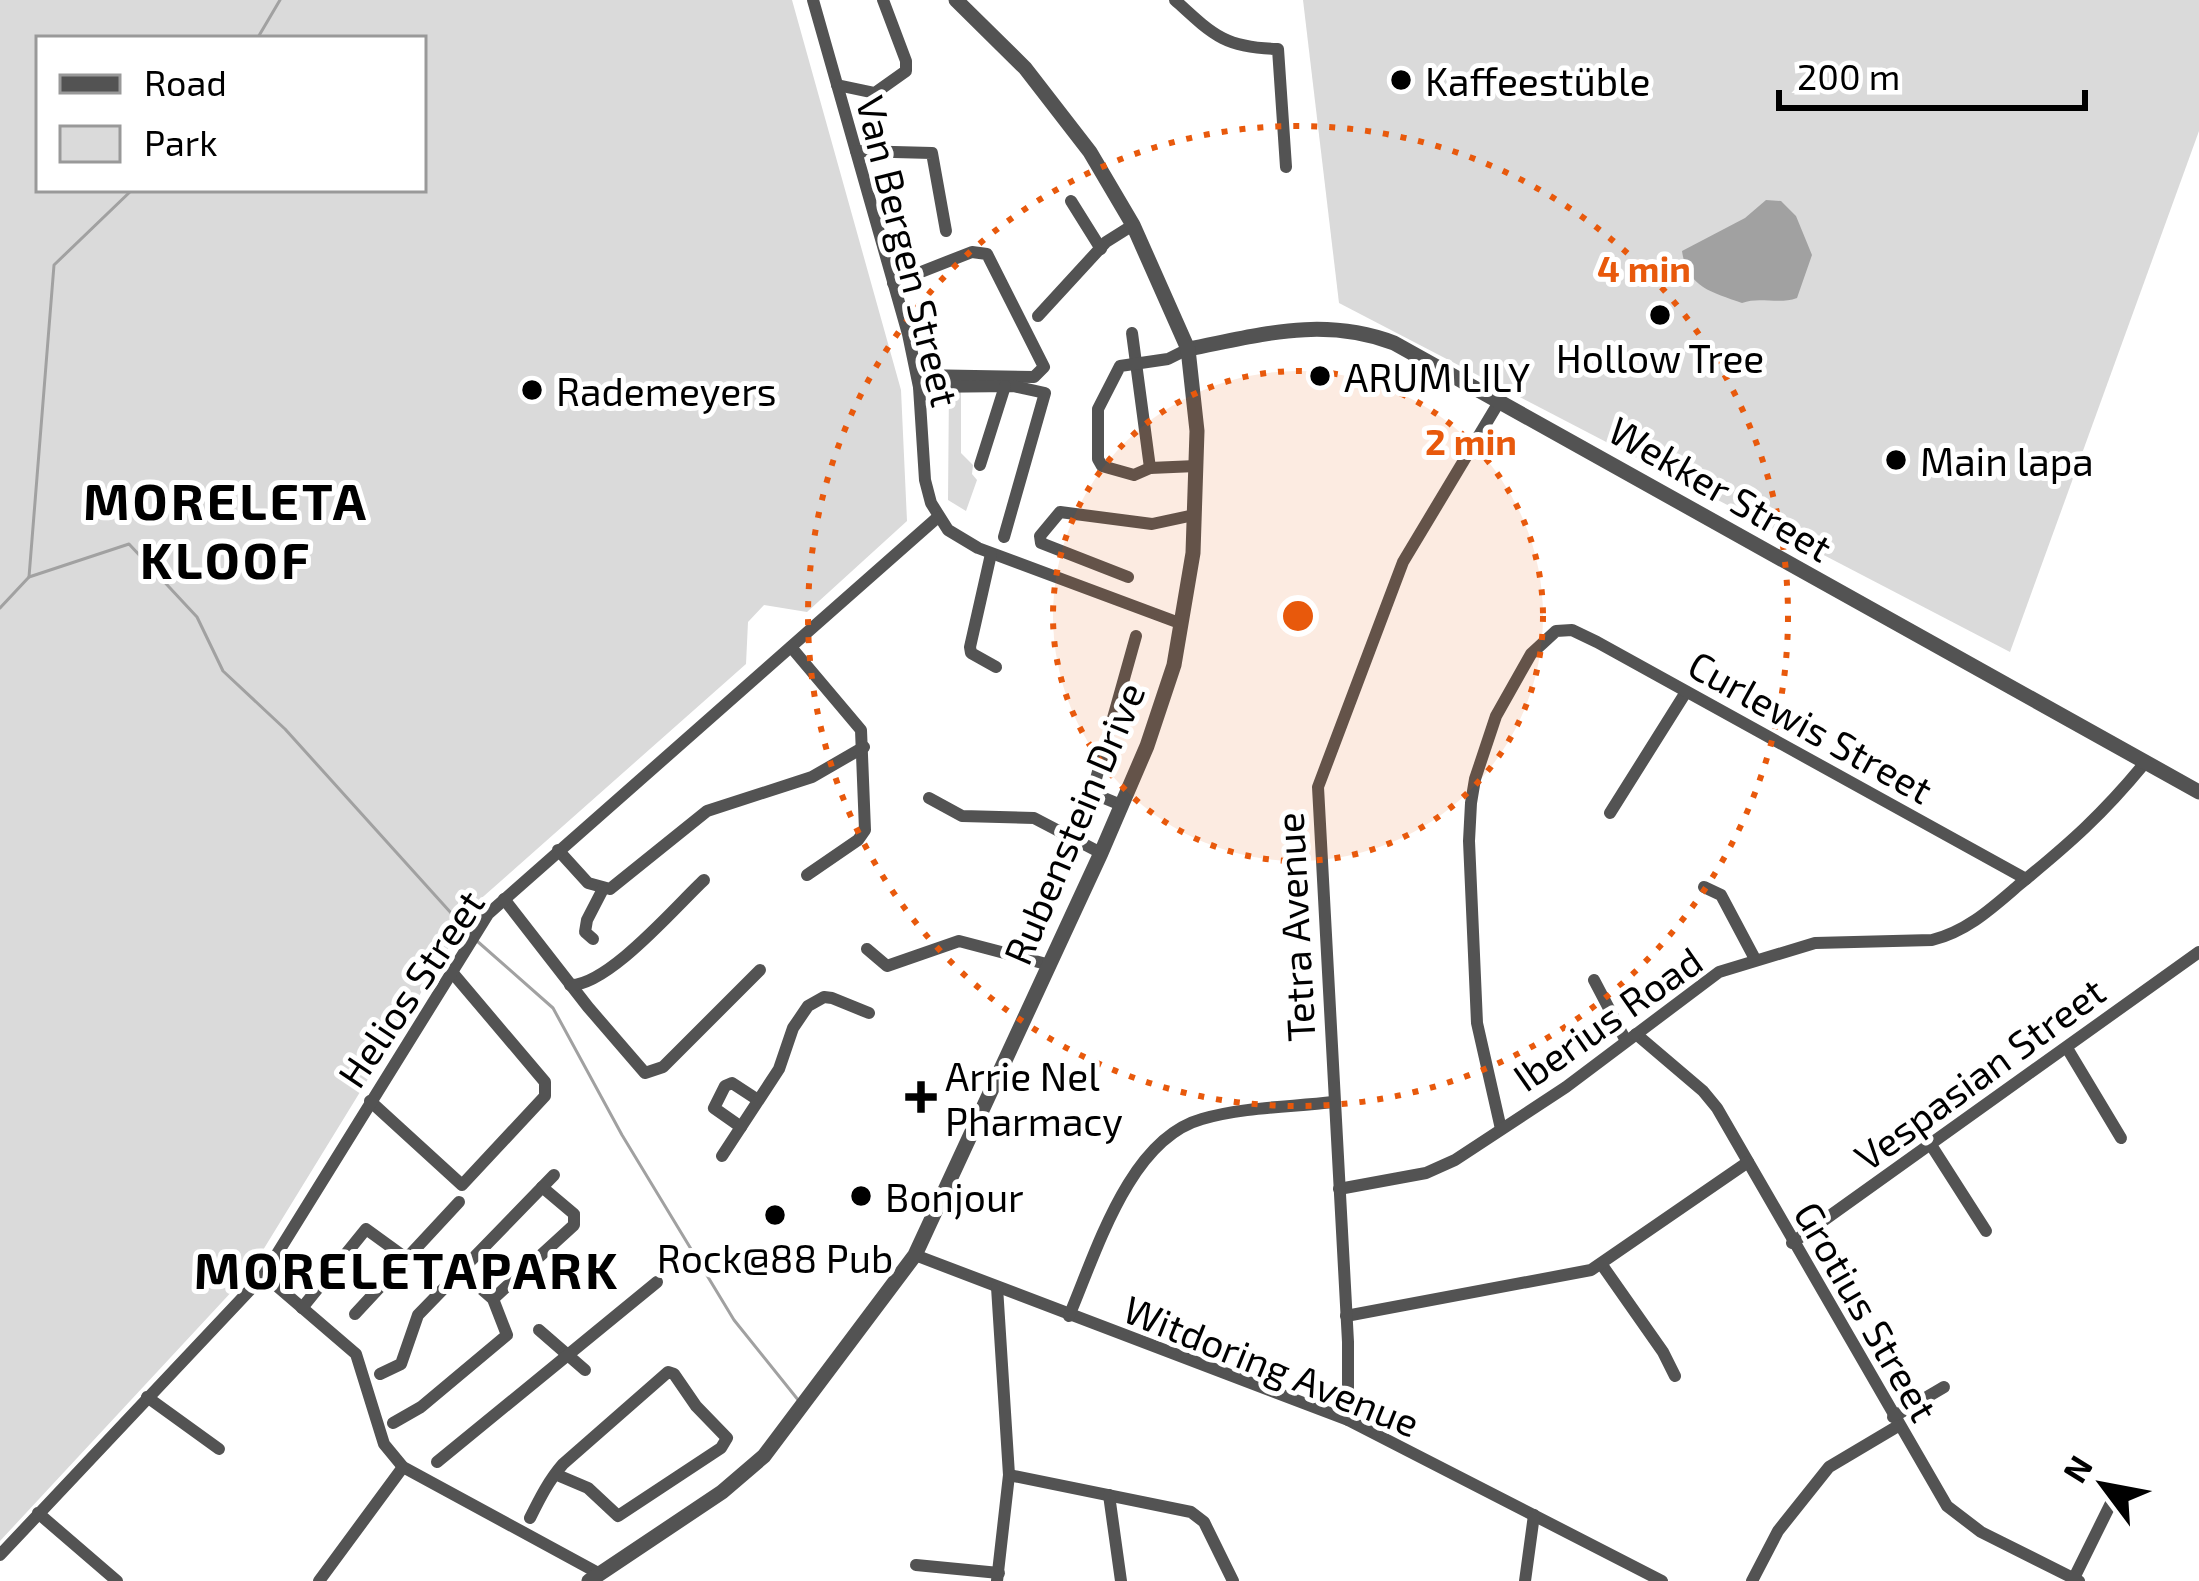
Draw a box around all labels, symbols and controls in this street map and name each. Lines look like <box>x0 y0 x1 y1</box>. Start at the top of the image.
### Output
legend <box>36 36 426 192</box>
scale bar <box>1779 36 2085 110</box>
text: 200 m <box>1797 54 1900 97</box>
place label: Kaffeestüble <box>1425 57 1650 104</box>
text: Road <box>144 60 227 103</box>
marker: Kaffeestüble <box>1388 67 1414 93</box>
street label: Van Bergen Street <box>848 91 970 411</box>
text: Park <box>144 120 218 163</box>
text: 4 min <box>1597 246 1691 289</box>
marker: Hollow Tree <box>1647 302 1673 328</box>
place label: Hollow Tree <box>1556 334 1764 381</box>
place label: ARUM LILY <box>1344 353 1530 400</box>
marker: ARUM LILY <box>1307 363 1333 389</box>
place label: Rademeyers <box>556 367 777 414</box>
marker: Rademeyers <box>519 377 545 403</box>
street label: Wekker Street <box>1601 405 1841 571</box>
text: 2 min <box>1425 419 1517 462</box>
place label: Main lapa <box>1920 437 2094 484</box>
marker: Main lapa <box>1883 447 1909 473</box>
district label: MORELETA KLOOF <box>83 469 369 589</box>
centre of rings <box>1277 595 1319 637</box>
street label: Curlewis Street <box>1681 640 1941 812</box>
street label: Rubenstein Drive <box>992 675 1154 971</box>
street label: Tetra Avenue <box>1265 811 1323 1043</box>
street label: Helios Street <box>327 881 493 1095</box>
street label: Iberius Road <box>1504 936 1710 1100</box>
street label: Vespasian Street <box>1845 966 2113 1180</box>
place label: Arrie Nel Pharmacy <box>945 1052 1123 1144</box>
marker: Arrie Nel Pharmacy <box>908 1084 934 1110</box>
place label: Bonjour <box>885 1173 1024 1220</box>
marker: Bonjour <box>848 1183 874 1209</box>
street label: Grotius Street <box>1785 1193 1949 1429</box>
marker: Rock@88 Pub <box>762 1202 788 1228</box>
place label: Rock@88 Pub <box>657 1234 893 1281</box>
district label: MORELETAPARK <box>194 1238 620 1299</box>
street label: Witdoring Avenue <box>1118 1284 1426 1446</box>
north arrow <box>2043 1425 2163 1545</box>
text: N <box>2053 1448 2100 1489</box>

